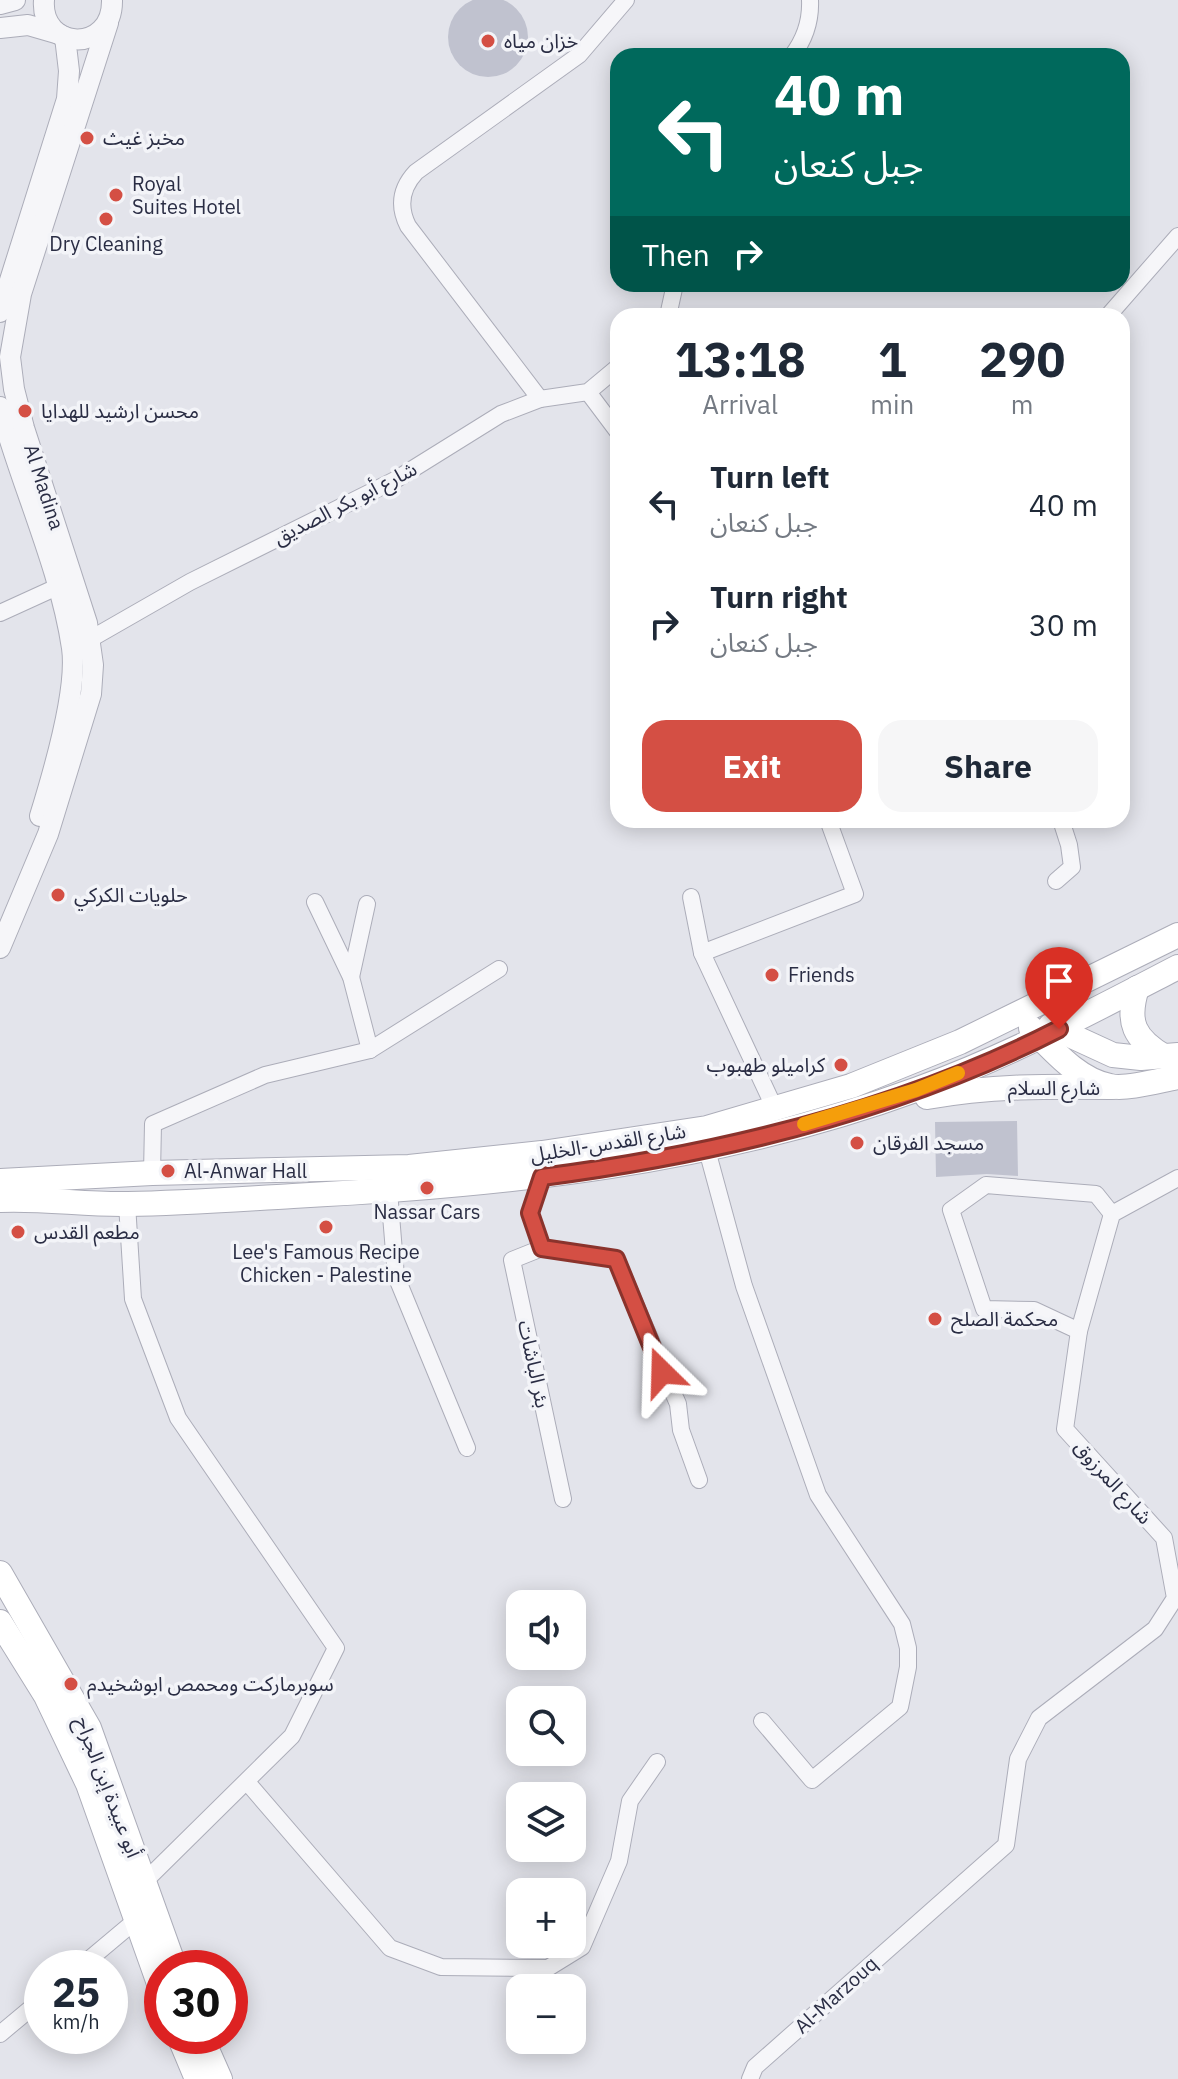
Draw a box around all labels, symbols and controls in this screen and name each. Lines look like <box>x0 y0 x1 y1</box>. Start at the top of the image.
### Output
place label: خزان مياه <box>504 27 578 54</box>
marker: خزان مياه <box>479 32 497 50</box>
text: 40 m <box>774 58 904 130</box>
icon: left <box>642 80 746 184</box>
place label: مخبز غيث <box>103 124 185 151</box>
marker: مخبز غيث <box>78 129 96 147</box>
text: جبل كنعان <box>774 140 923 187</box>
place label: Royal Suites Hotel <box>132 170 241 220</box>
marker: Royal Suites Hotel <box>107 186 125 204</box>
marker: Dry Cleaning <box>97 210 115 228</box>
place label: Dry Cleaning <box>49 230 163 257</box>
icon: right <box>726 232 770 276</box>
text: Then <box>642 235 710 274</box>
text: 13:18 <box>675 328 806 390</box>
text: 1 <box>878 328 907 390</box>
text: 290 <box>979 328 1065 390</box>
text: Arrival <box>702 387 778 421</box>
text: min <box>870 387 914 421</box>
text: m <box>1011 387 1033 421</box>
place label: محسن ارشيد للهدايا <box>41 397 199 424</box>
marker: محسن ارشيد للهدايا <box>16 402 34 420</box>
street label: Al Madina <box>18 441 71 533</box>
street label: شارع أبو بكر الصديق <box>268 455 422 552</box>
text: Turn left <box>710 457 829 496</box>
icon: left <box>642 482 686 526</box>
text: 40 m <box>1029 485 1098 524</box>
text: جبل كنعان <box>710 505 818 539</box>
text: Turn right <box>710 577 848 616</box>
icon: right <box>642 602 686 646</box>
text: 30 m <box>1029 605 1098 644</box>
text: جبل كنعان <box>710 625 818 659</box>
button: Exit <box>642 720 862 812</box>
button: Share <box>878 720 1098 812</box>
place label: حلويات الكركي <box>74 881 188 911</box>
marker: حلويات الكركي <box>49 886 67 904</box>
pin <box>1025 947 1093 1029</box>
icon: arrive <box>1037 959 1081 1003</box>
place label: Friends <box>788 961 855 988</box>
marker: Friends <box>763 966 781 984</box>
place label: كراميلو طهبوب <box>707 1051 826 1078</box>
marker: كراميلو طهبوب <box>832 1056 850 1074</box>
street label: شارع السلام <box>1008 1074 1100 1103</box>
street label: شارع القدس-الخليل <box>528 1117 688 1170</box>
place label: مسجد الفرقان <box>873 1129 984 1156</box>
marker: مسجد الفرقان <box>848 1134 866 1152</box>
place label: Al-Anwar Hall <box>184 1157 307 1184</box>
marker: Al-Anwar Hall <box>159 1162 177 1180</box>
marker: Nassar Cars <box>418 1179 436 1197</box>
place label: Nassar Cars <box>373 1198 481 1225</box>
place label: مطعم القدس <box>34 1218 140 1247</box>
marker: Lee's Famous Recipe Chicken - Palestine <box>317 1218 335 1236</box>
marker: مطعم القدس <box>9 1223 27 1241</box>
place label: Lee's Famous Recipe Chicken - Palestine <box>232 1238 420 1288</box>
place label: محكمة الصلح <box>951 1305 1058 1334</box>
marker: محكمة الصلح <box>926 1310 944 1328</box>
street label: بئر الباشات <box>512 1318 557 1410</box>
position arrow <box>620 1330 704 1414</box>
street label: شارع المرزوق <box>1067 1434 1159 1531</box>
map controls <box>506 1590 586 2054</box>
button: sound <box>506 1590 586 1670</box>
place label: سوبرماركت ومحمص ابوشخيدم <box>87 1670 334 1699</box>
marker: سوبرماركت ومحمص ابوشخيدم <box>62 1675 80 1693</box>
button: search <box>506 1686 586 1766</box>
street label: أبو عبيدة إبن الجراح <box>67 1712 148 1862</box>
button: layers <box>506 1782 586 1862</box>
button: + <box>506 1878 586 1958</box>
speed limit sign: 30 <box>144 1950 248 2054</box>
street label: Al-Marzouq <box>788 1950 883 2039</box>
text: 25 <box>52 1966 100 2018</box>
button: − <box>506 1974 586 2054</box>
text: km/h <box>52 2008 100 2035</box>

